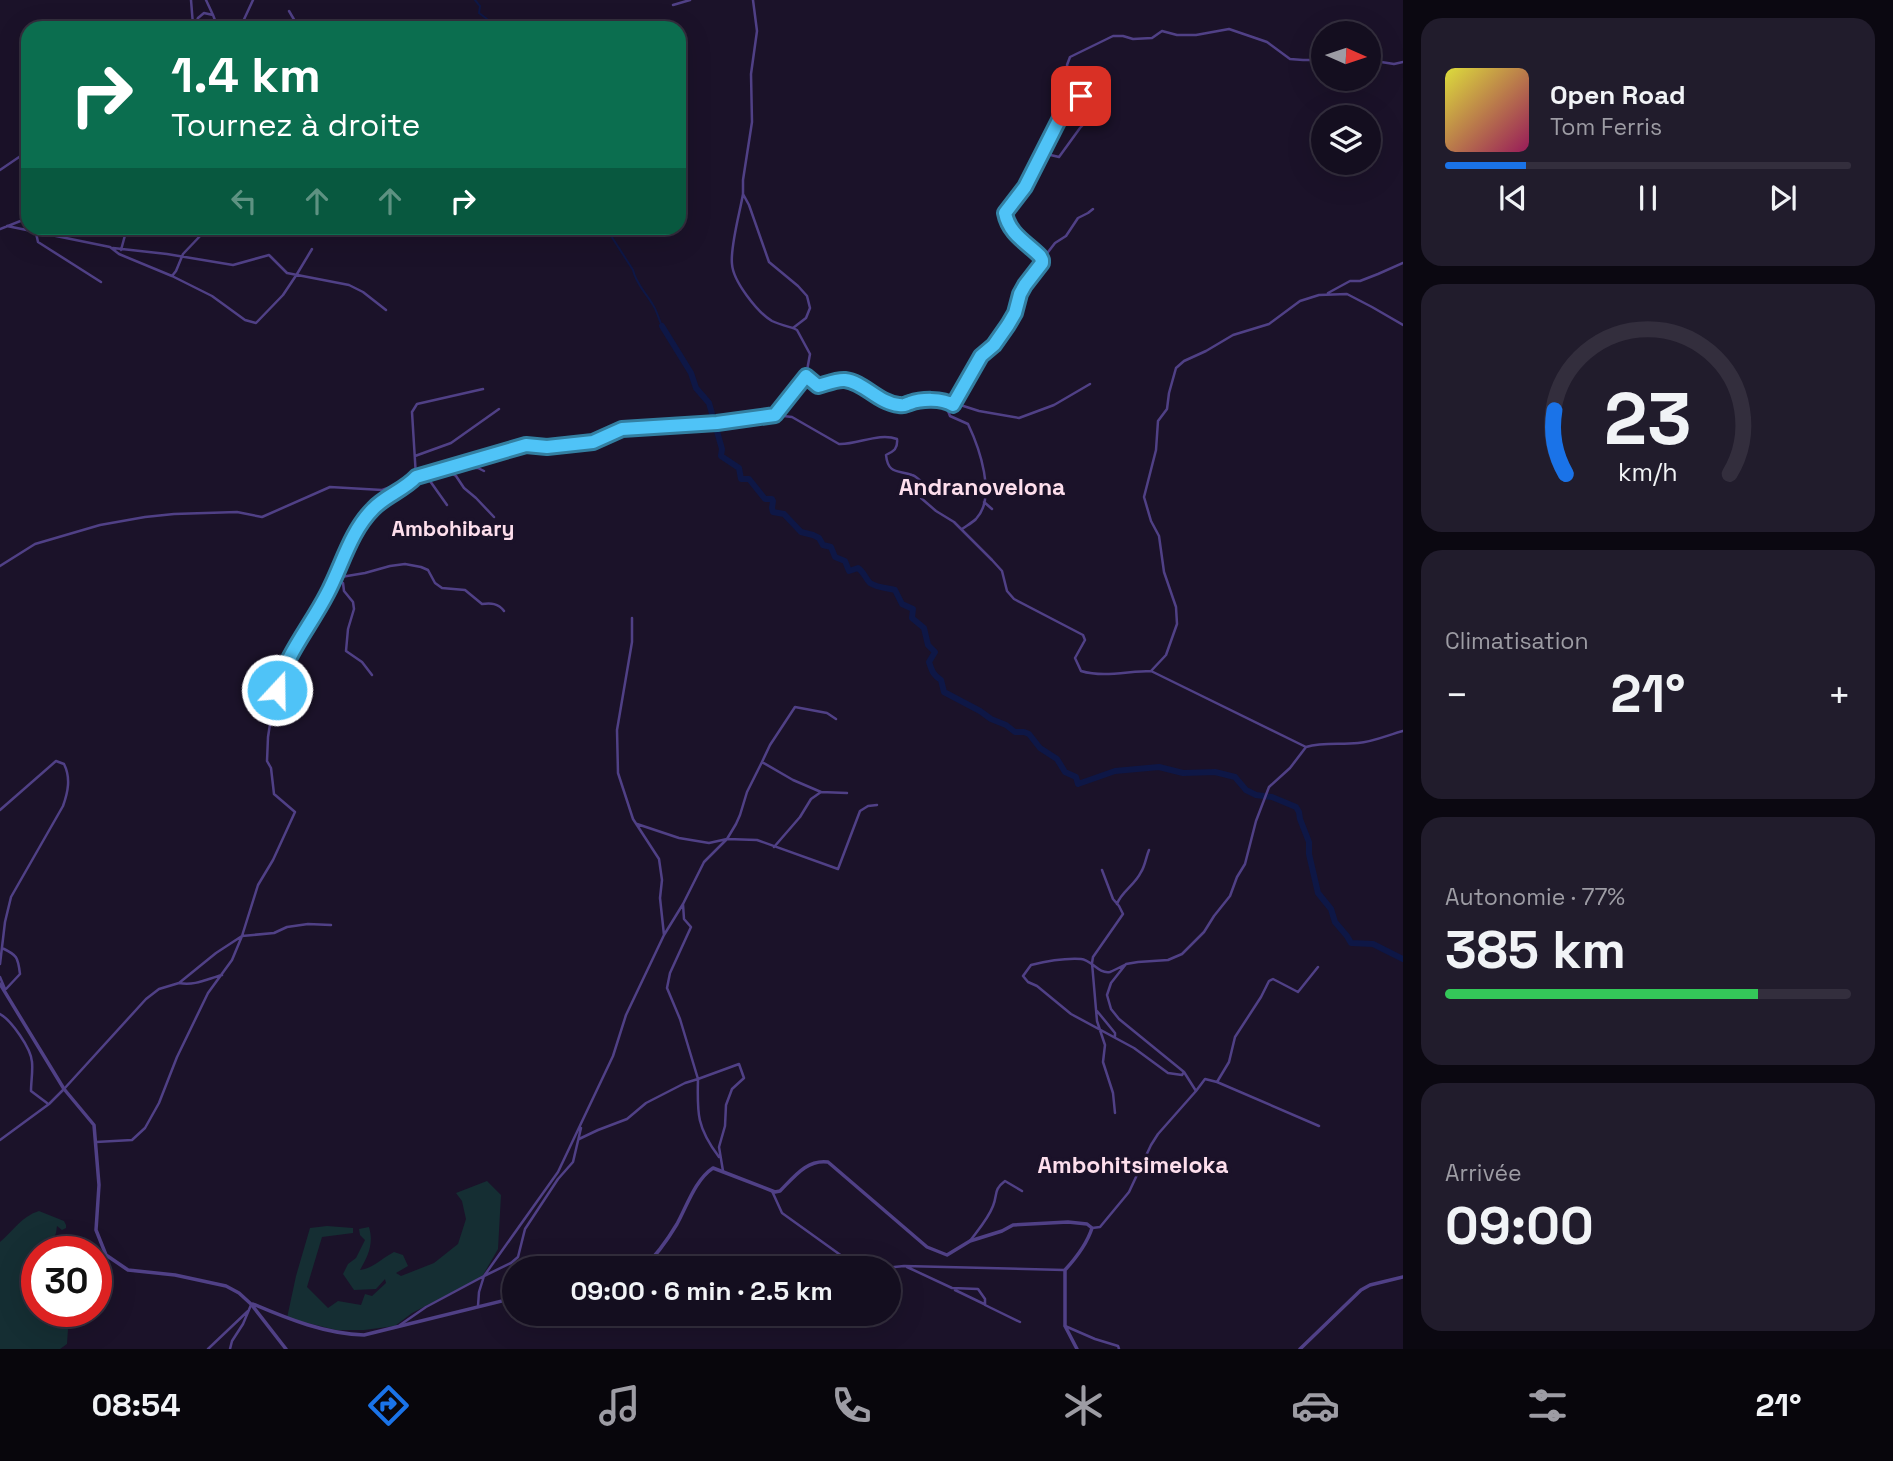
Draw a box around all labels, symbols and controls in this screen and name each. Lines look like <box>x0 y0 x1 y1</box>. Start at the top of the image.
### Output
north arrow <box>1311 21 1381 91</box>
map controls <box>1311 21 1381 175</box>
text: 1.4 km <box>171 44 321 106</box>
icon: right <box>56 49 147 140</box>
pin <box>1051 66 1111 126</box>
icon: arrive <box>1062 77 1100 115</box>
text: Open Road <box>1550 78 1686 112</box>
text: Tournez à droite <box>171 105 420 145</box>
button: layers <box>1311 105 1381 175</box>
text: Tom Ferris <box>1550 112 1662 142</box>
icon: previous <box>1494 179 1532 217</box>
icon: pause <box>1629 179 1667 217</box>
icon: next <box>1764 179 1802 217</box>
icon: left <box>225 182 263 220</box>
icon: ahead <box>298 182 336 220</box>
icon: ahead <box>371 182 409 220</box>
icon: right <box>444 182 482 220</box>
text: 23 <box>1604 373 1692 466</box>
text: km/h <box>1618 456 1678 488</box>
district label: Andranovelona <box>899 472 1065 502</box>
district label: Ambohibary <box>392 515 514 542</box>
text: Climatisation <box>1445 626 1589 656</box>
position arrow <box>240 653 314 727</box>
text: 21° <box>1611 661 1685 727</box>
text: − <box>1445 671 1469 719</box>
text: + <box>1827 671 1851 719</box>
text: Autonomie · 77% <box>1445 882 1625 912</box>
text: 385 km <box>1445 917 1626 983</box>
district label: Ambohitsimeloka <box>1037 1150 1229 1180</box>
text: Arrivée <box>1445 1158 1522 1188</box>
text: 09:00 <box>1445 1193 1594 1259</box>
speed limit sign: 30 <box>21 1236 112 1327</box>
text: 09:00 · 6 min · 2.5 km <box>570 1274 833 1308</box>
icon: directions <box>364 1381 413 1430</box>
icon: music <box>595 1381 644 1430</box>
icon: phone <box>827 1381 876 1430</box>
icon: climate <box>1059 1381 1108 1430</box>
icon: car <box>1291 1381 1340 1430</box>
icon: filters <box>1523 1381 1572 1430</box>
text: 08:54 <box>91 1385 181 1425</box>
text: 21° <box>1755 1385 1802 1425</box>

